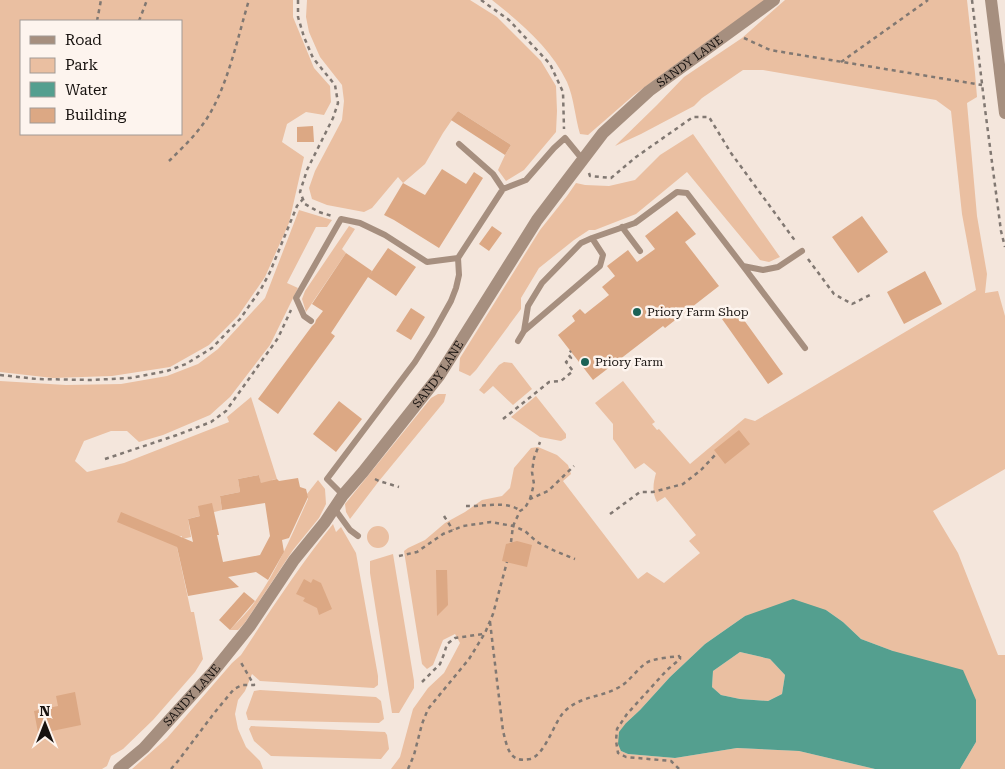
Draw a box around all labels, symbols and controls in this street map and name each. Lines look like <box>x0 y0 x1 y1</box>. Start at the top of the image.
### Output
legend <box>20 20 182 135</box>
text: Road <box>65 31 102 49</box>
street label: SANDY LANE <box>654 33 726 90</box>
text: Park <box>65 56 99 74</box>
text: Water <box>65 81 107 99</box>
text: Building <box>65 106 127 124</box>
place label: Priory Farm Shop <box>647 305 749 319</box>
marker: Priory Farm Shop <box>631 306 643 318</box>
street label: SANDY LANE <box>410 338 466 410</box>
place label: Priory Farm <box>595 355 663 369</box>
marker: Priory Farm <box>579 356 591 368</box>
street label: SANDY LANE <box>160 661 223 729</box>
north arrow <box>20 699 70 749</box>
text: N <box>40 703 51 719</box>

